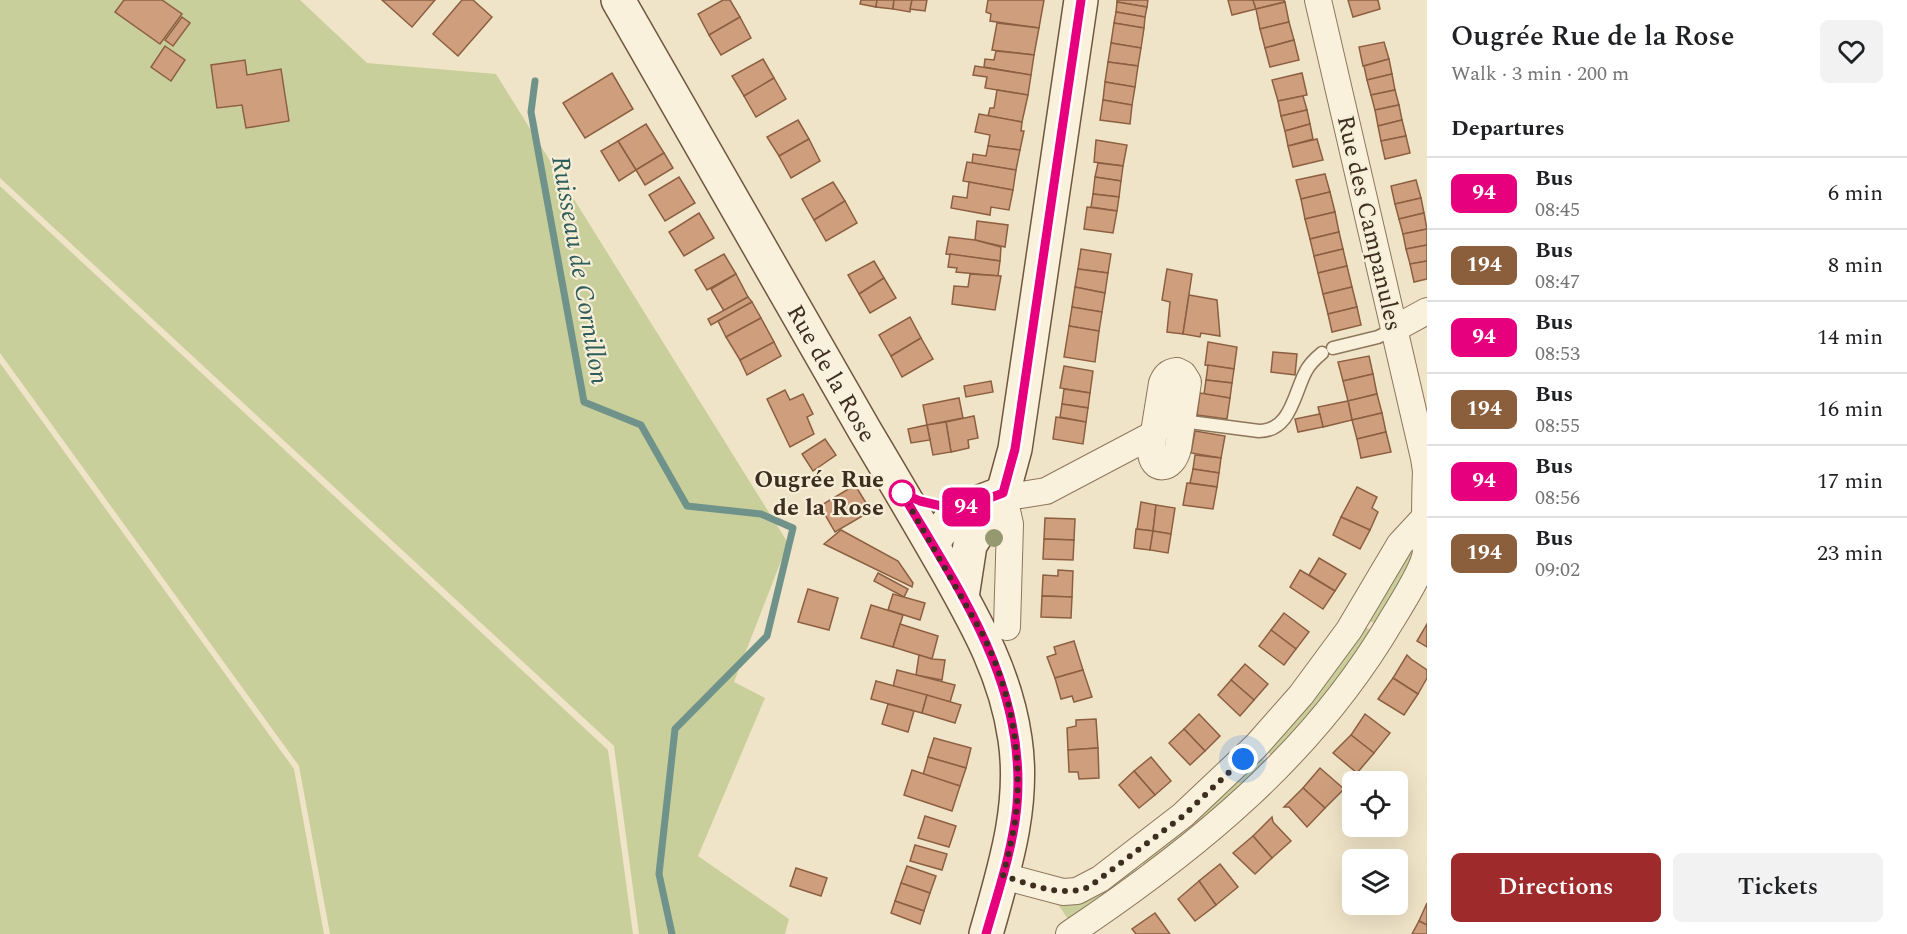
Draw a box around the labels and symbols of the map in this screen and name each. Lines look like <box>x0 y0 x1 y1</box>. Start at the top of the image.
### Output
street label: Rue des Campanules <box>1327 112 1411 335</box>
water label: Ruisseau de Cornillon <box>540 153 620 388</box>
street label: Rue de la Rose <box>777 298 885 449</box>
place label: Ougrée Rue de la Rose <box>754 462 884 526</box>
marker: Ougrée Rue de la Rose <box>889 480 915 506</box>
line badge: 94 <box>939 488 993 526</box>
your location <box>1228 744 1258 774</box>

